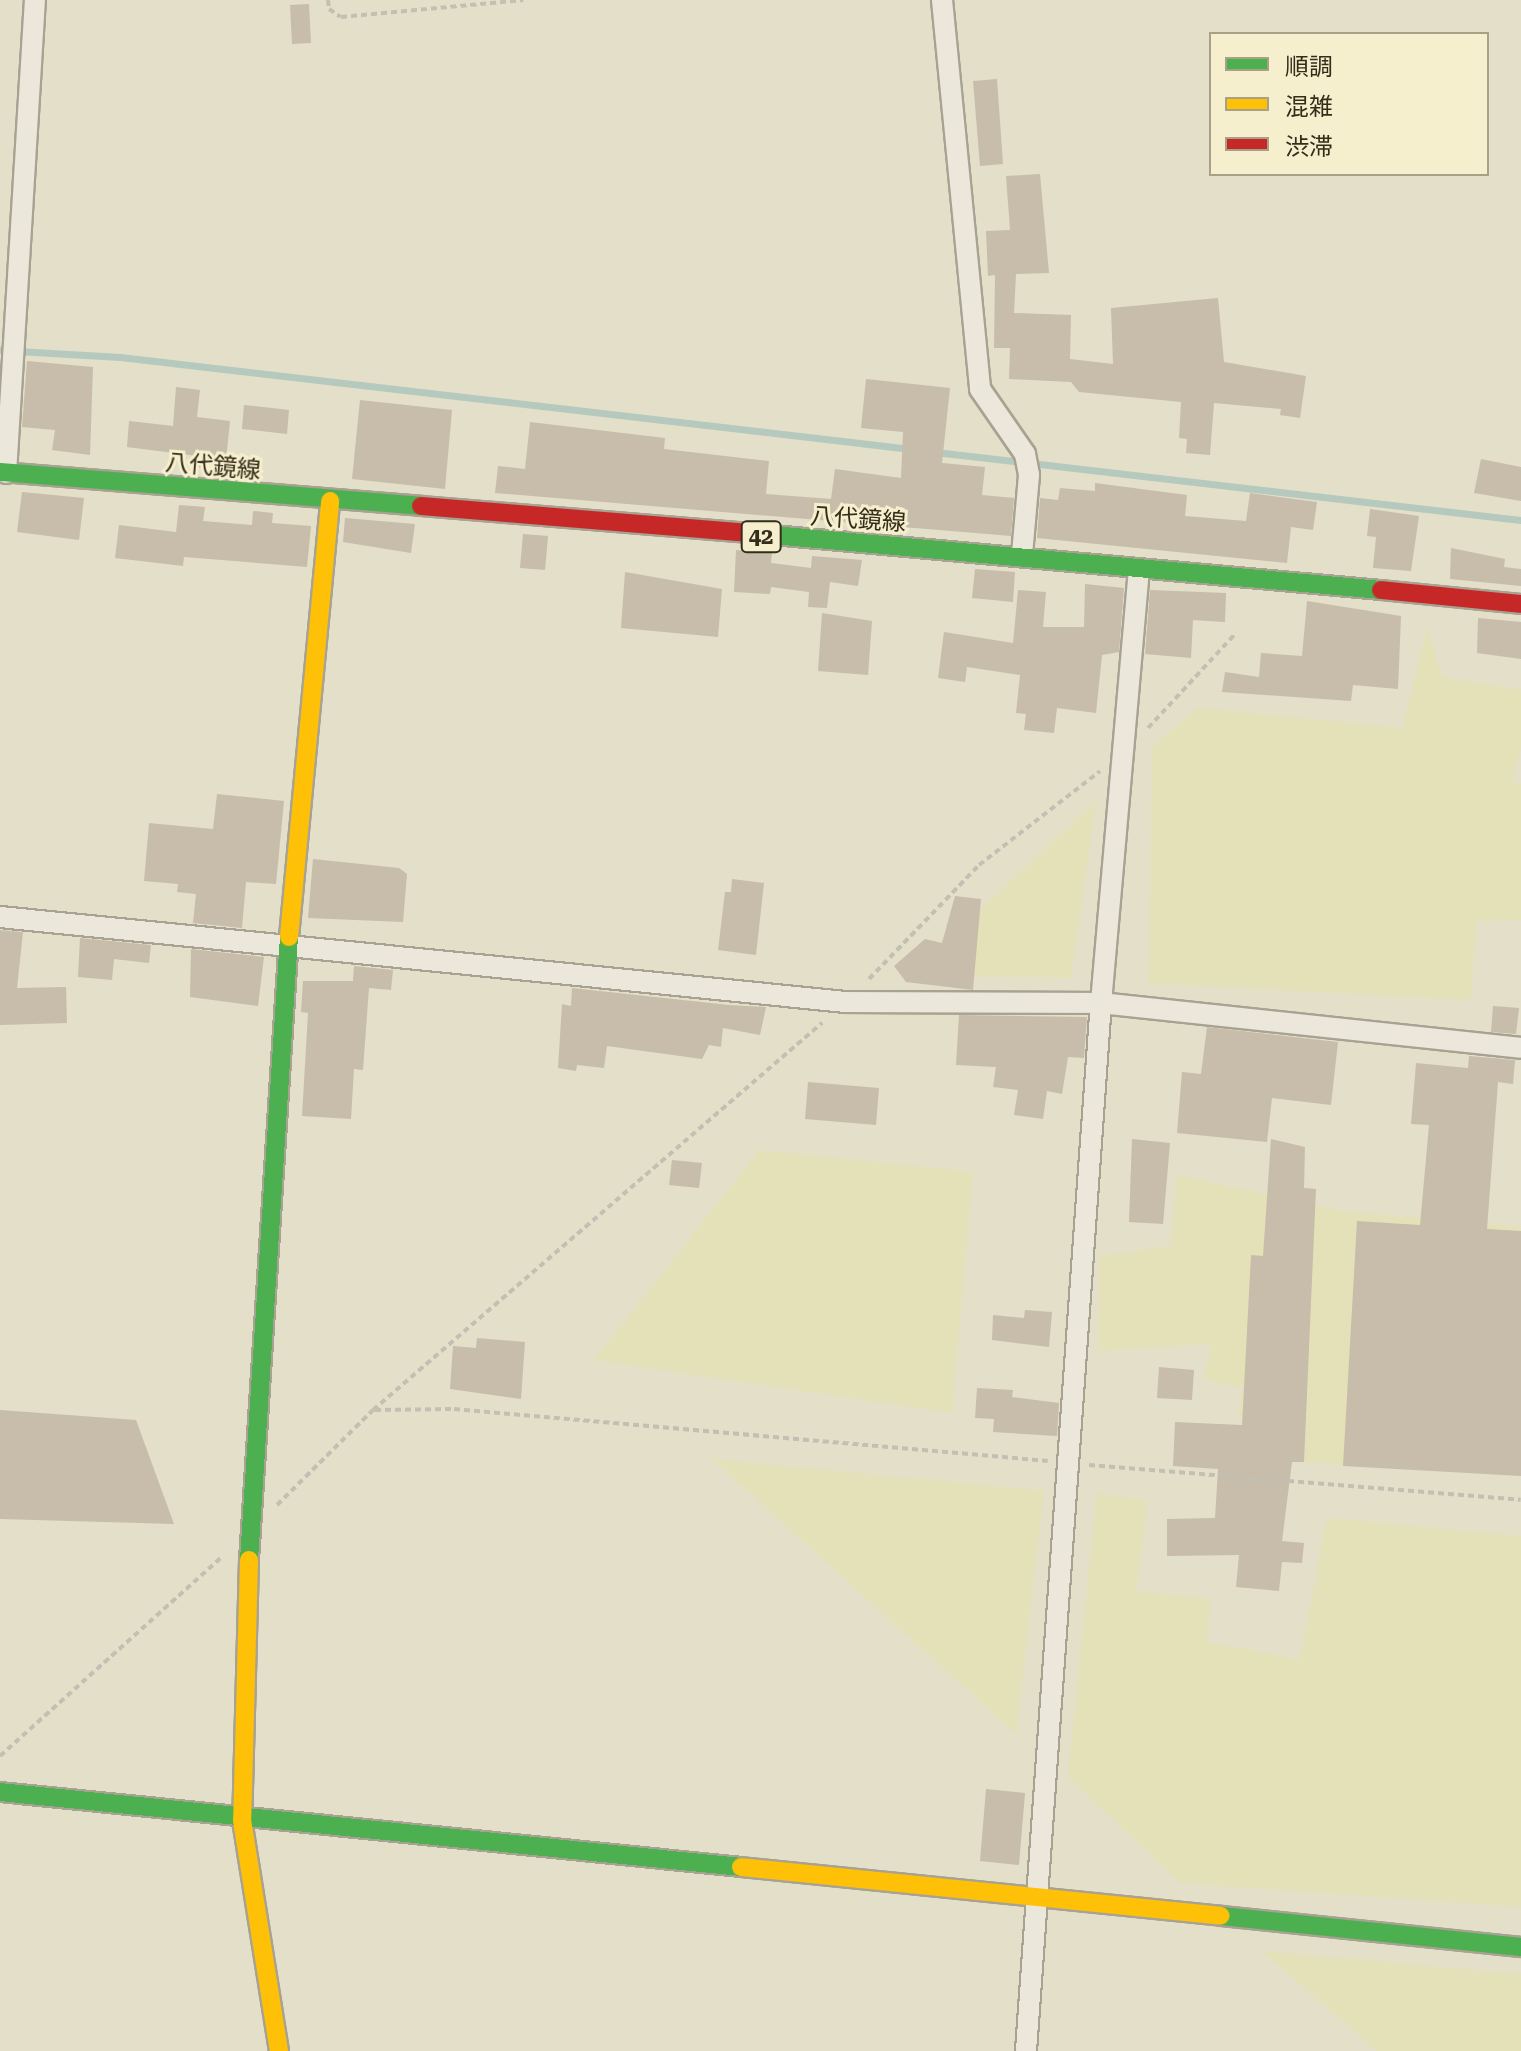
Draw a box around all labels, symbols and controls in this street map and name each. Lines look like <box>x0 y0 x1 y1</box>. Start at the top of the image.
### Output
legend <box>1209 32 1489 176</box>
text: 順調 <box>1285 53 1333 81</box>
text: 混雑 <box>1285 93 1333 121</box>
text: 渋滞 <box>1285 133 1333 161</box>
street label: 八代鏡線 <box>164 448 262 486</box>
street label: 八代鏡線 <box>809 502 907 538</box>
road number: 42 <box>739 519 783 555</box>

